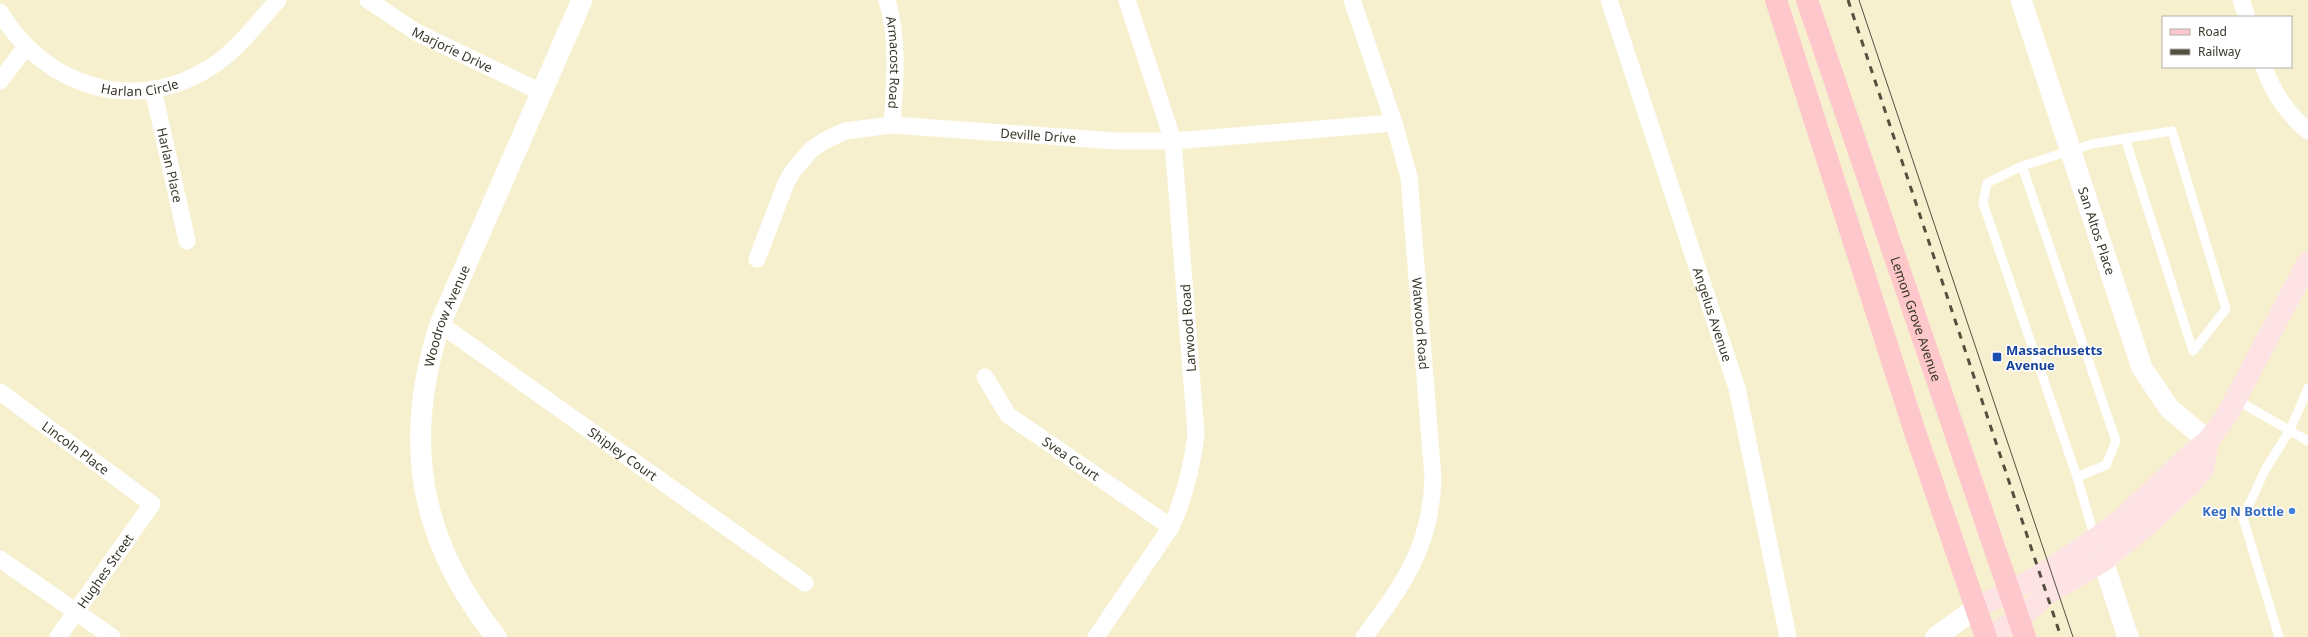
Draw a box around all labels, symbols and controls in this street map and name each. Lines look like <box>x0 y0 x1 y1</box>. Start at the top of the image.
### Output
street label: Armacost Road <box>882 15 904 109</box>
legend <box>2162 16 2292 68</box>
street label: Marjorie Drive <box>409 22 496 76</box>
text: Road <box>2198 23 2227 40</box>
text: Railway <box>2198 43 2242 60</box>
street label: Harlan Circle <box>100 75 181 100</box>
street label: Deville Drive <box>1000 124 1077 147</box>
street label: Harlan Place <box>153 126 187 204</box>
street label: San Altos Place <box>2074 184 2120 277</box>
street label: Lemon Grove Avenue <box>1886 254 1946 384</box>
street label: Woodrow Avenue <box>420 262 474 369</box>
street label: Angelus Avenue <box>1689 265 1737 364</box>
street label: Watwood Road <box>1408 277 1433 370</box>
street label: Larwood Road <box>1176 283 1200 373</box>
place label: Massachusetts Avenue <box>2006 341 2103 374</box>
marker: Massachusetts Avenue <box>1991 351 2003 363</box>
street label: Lincoln Place <box>38 417 113 479</box>
street label: Shipley Court <box>584 423 661 485</box>
street label: Svea Court <box>1039 432 1104 485</box>
place label: Keg N Bottle <box>2202 502 2284 520</box>
marker: Keg N Bottle <box>2287 506 2297 516</box>
street label: Hughes Street <box>73 530 137 612</box>

